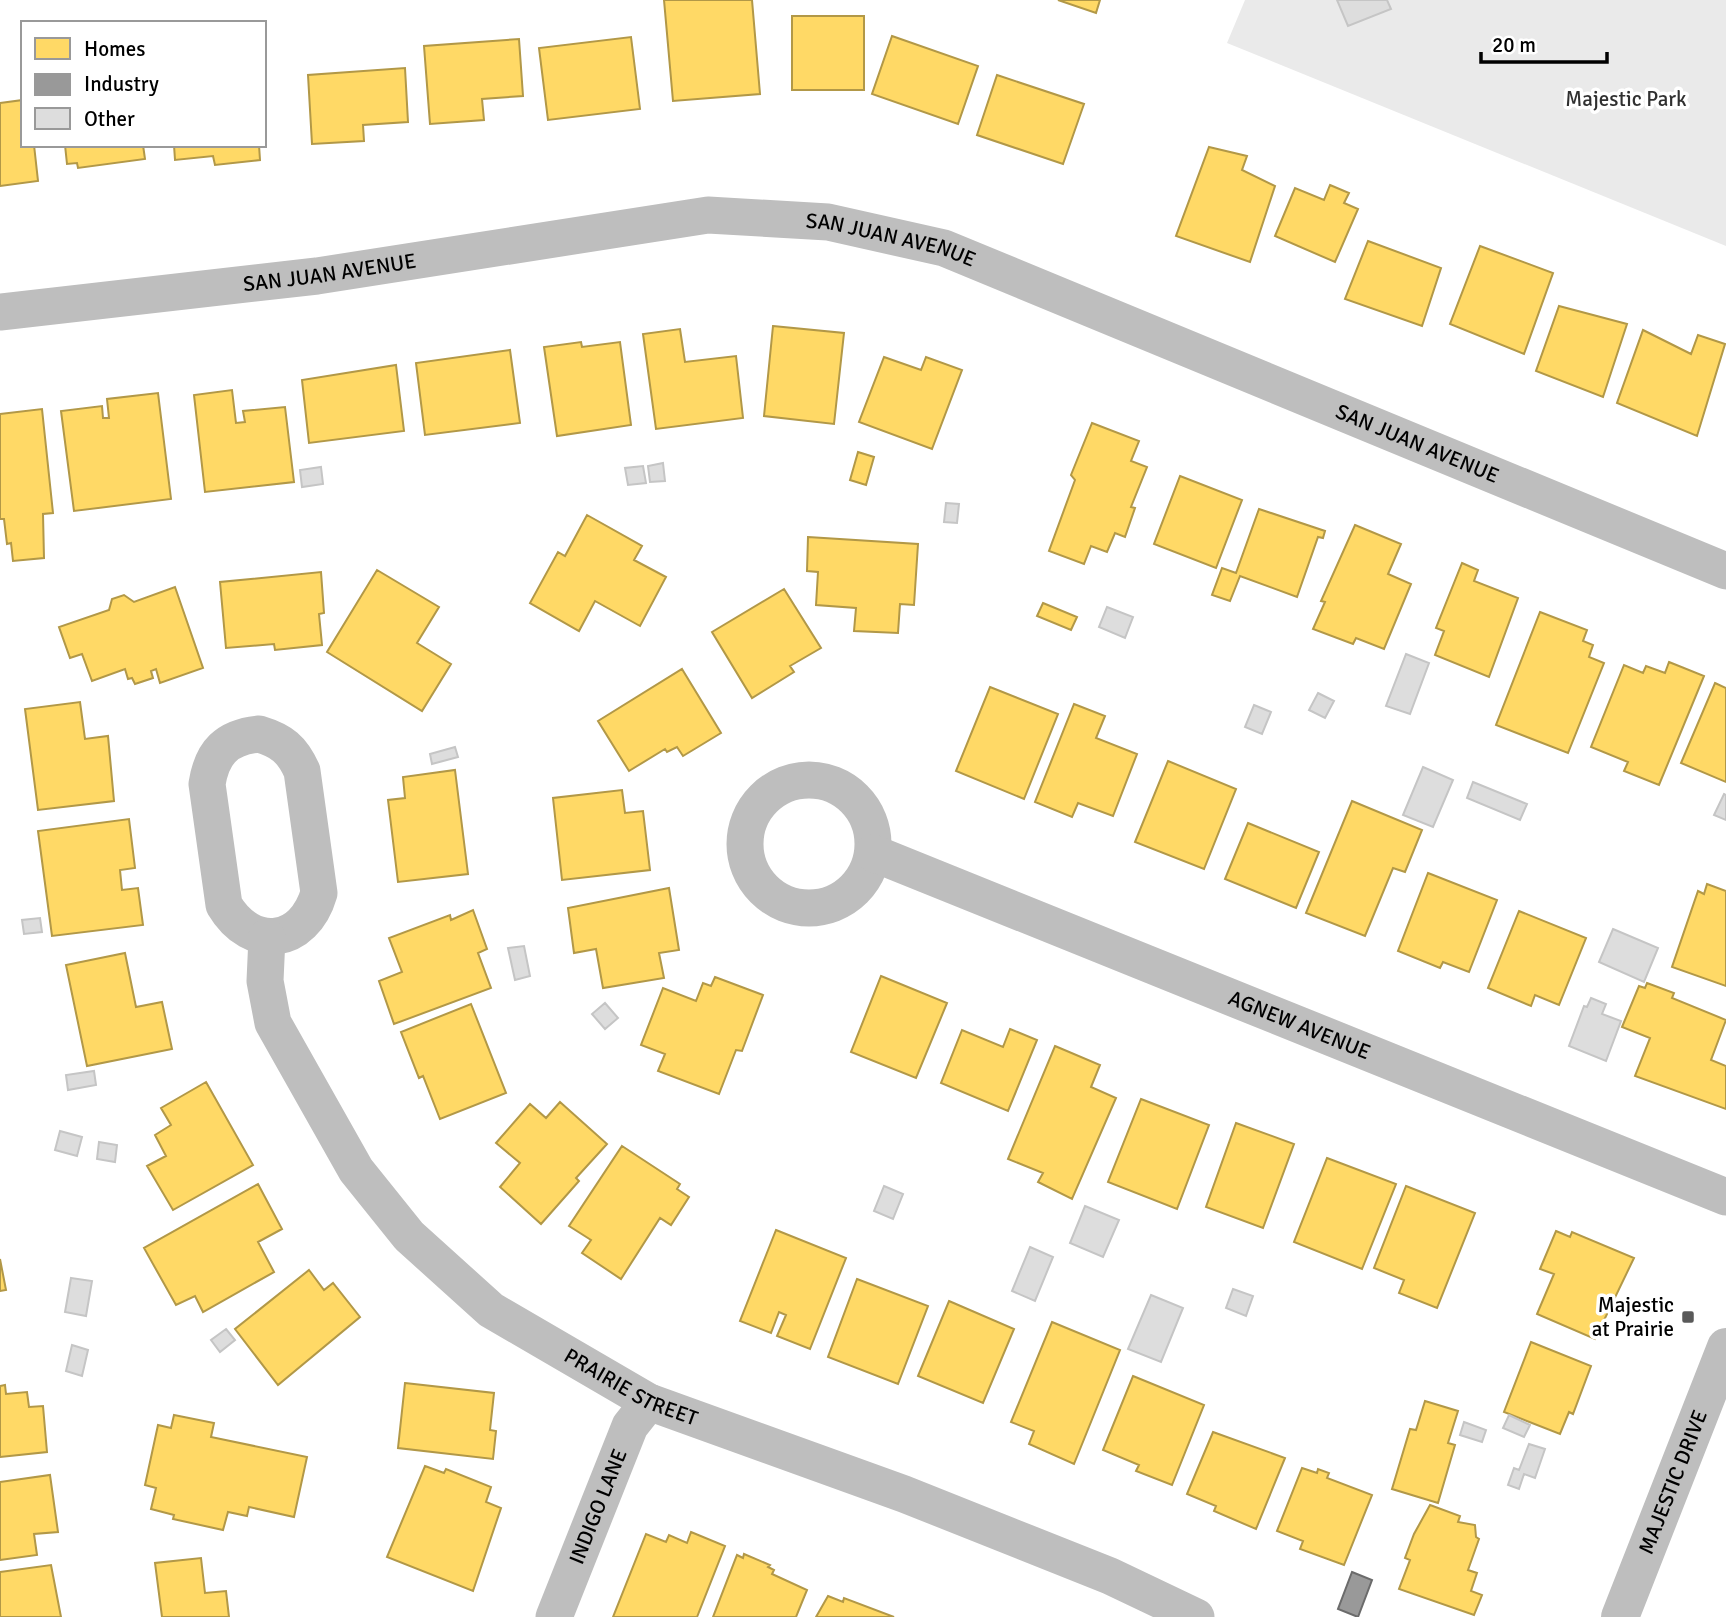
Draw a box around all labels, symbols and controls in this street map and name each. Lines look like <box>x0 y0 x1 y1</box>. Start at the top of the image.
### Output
legend <box>21 21 266 147</box>
scale bar <box>1481 21 1607 65</box>
text: 20 m <box>1492 32 1536 58</box>
text: Homes <box>84 36 146 62</box>
text: Industry <box>84 71 159 97</box>
park label: Majestic Park <box>1565 86 1687 112</box>
text: Other <box>84 106 135 132</box>
street label: SAN JUAN AVENUE <box>805 208 980 273</box>
street label: SAN JUAN AVENUE <box>242 248 418 297</box>
street label: SAN JUAN AVENUE <box>1332 398 1503 489</box>
street label: AGNEW AVENUE <box>1225 985 1374 1065</box>
place label: Majestic at Prairie <box>1592 1292 1674 1342</box>
marker: Majestic at Prairie <box>1680 1309 1696 1325</box>
street label: PRAIRIE STREET <box>559 1342 702 1432</box>
street label: MAJESTIC DRIVE <box>1633 1406 1713 1558</box>
street label: INDIGO LANE <box>563 1445 633 1568</box>

